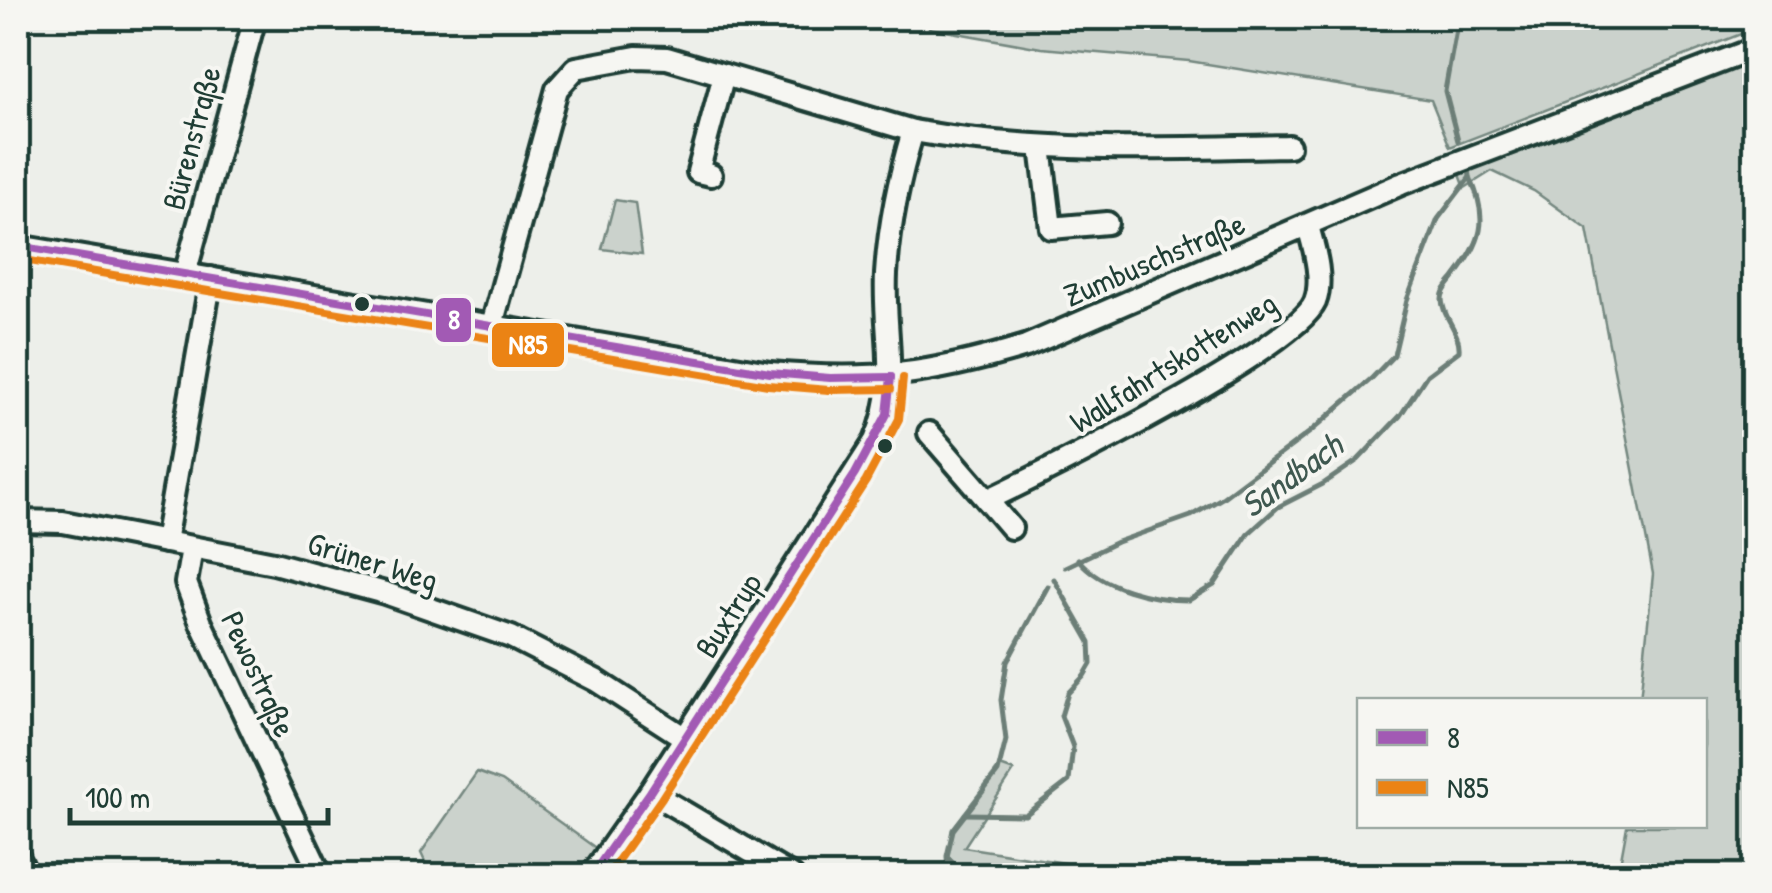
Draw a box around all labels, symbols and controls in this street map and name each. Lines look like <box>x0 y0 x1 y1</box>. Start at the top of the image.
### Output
street label: Bürenstraße <box>151 61 231 214</box>
street label: Zumbuschstraße <box>1057 201 1251 316</box>
street label: Wallfahrtskottenweg <box>1061 281 1285 443</box>
unlabelled marker <box>352 294 372 314</box>
line badge: 8 <box>434 296 473 344</box>
text: 8 <box>448 300 460 338</box>
line badge: N85 <box>490 321 566 369</box>
text: N85 <box>509 325 548 363</box>
water label: Sandbach <box>1230 421 1353 528</box>
unlabelled marker <box>875 436 895 456</box>
street label: Grüner Weg <box>303 521 443 601</box>
street label: Buxtrup <box>685 564 772 666</box>
street label: Pewostraße <box>211 604 307 744</box>
legend <box>1357 698 1707 828</box>
text: 8 <box>1447 717 1460 757</box>
scale bar <box>70 763 328 825</box>
text: N85 <box>1447 767 1489 807</box>
text: 100 m <box>85 777 150 817</box>

